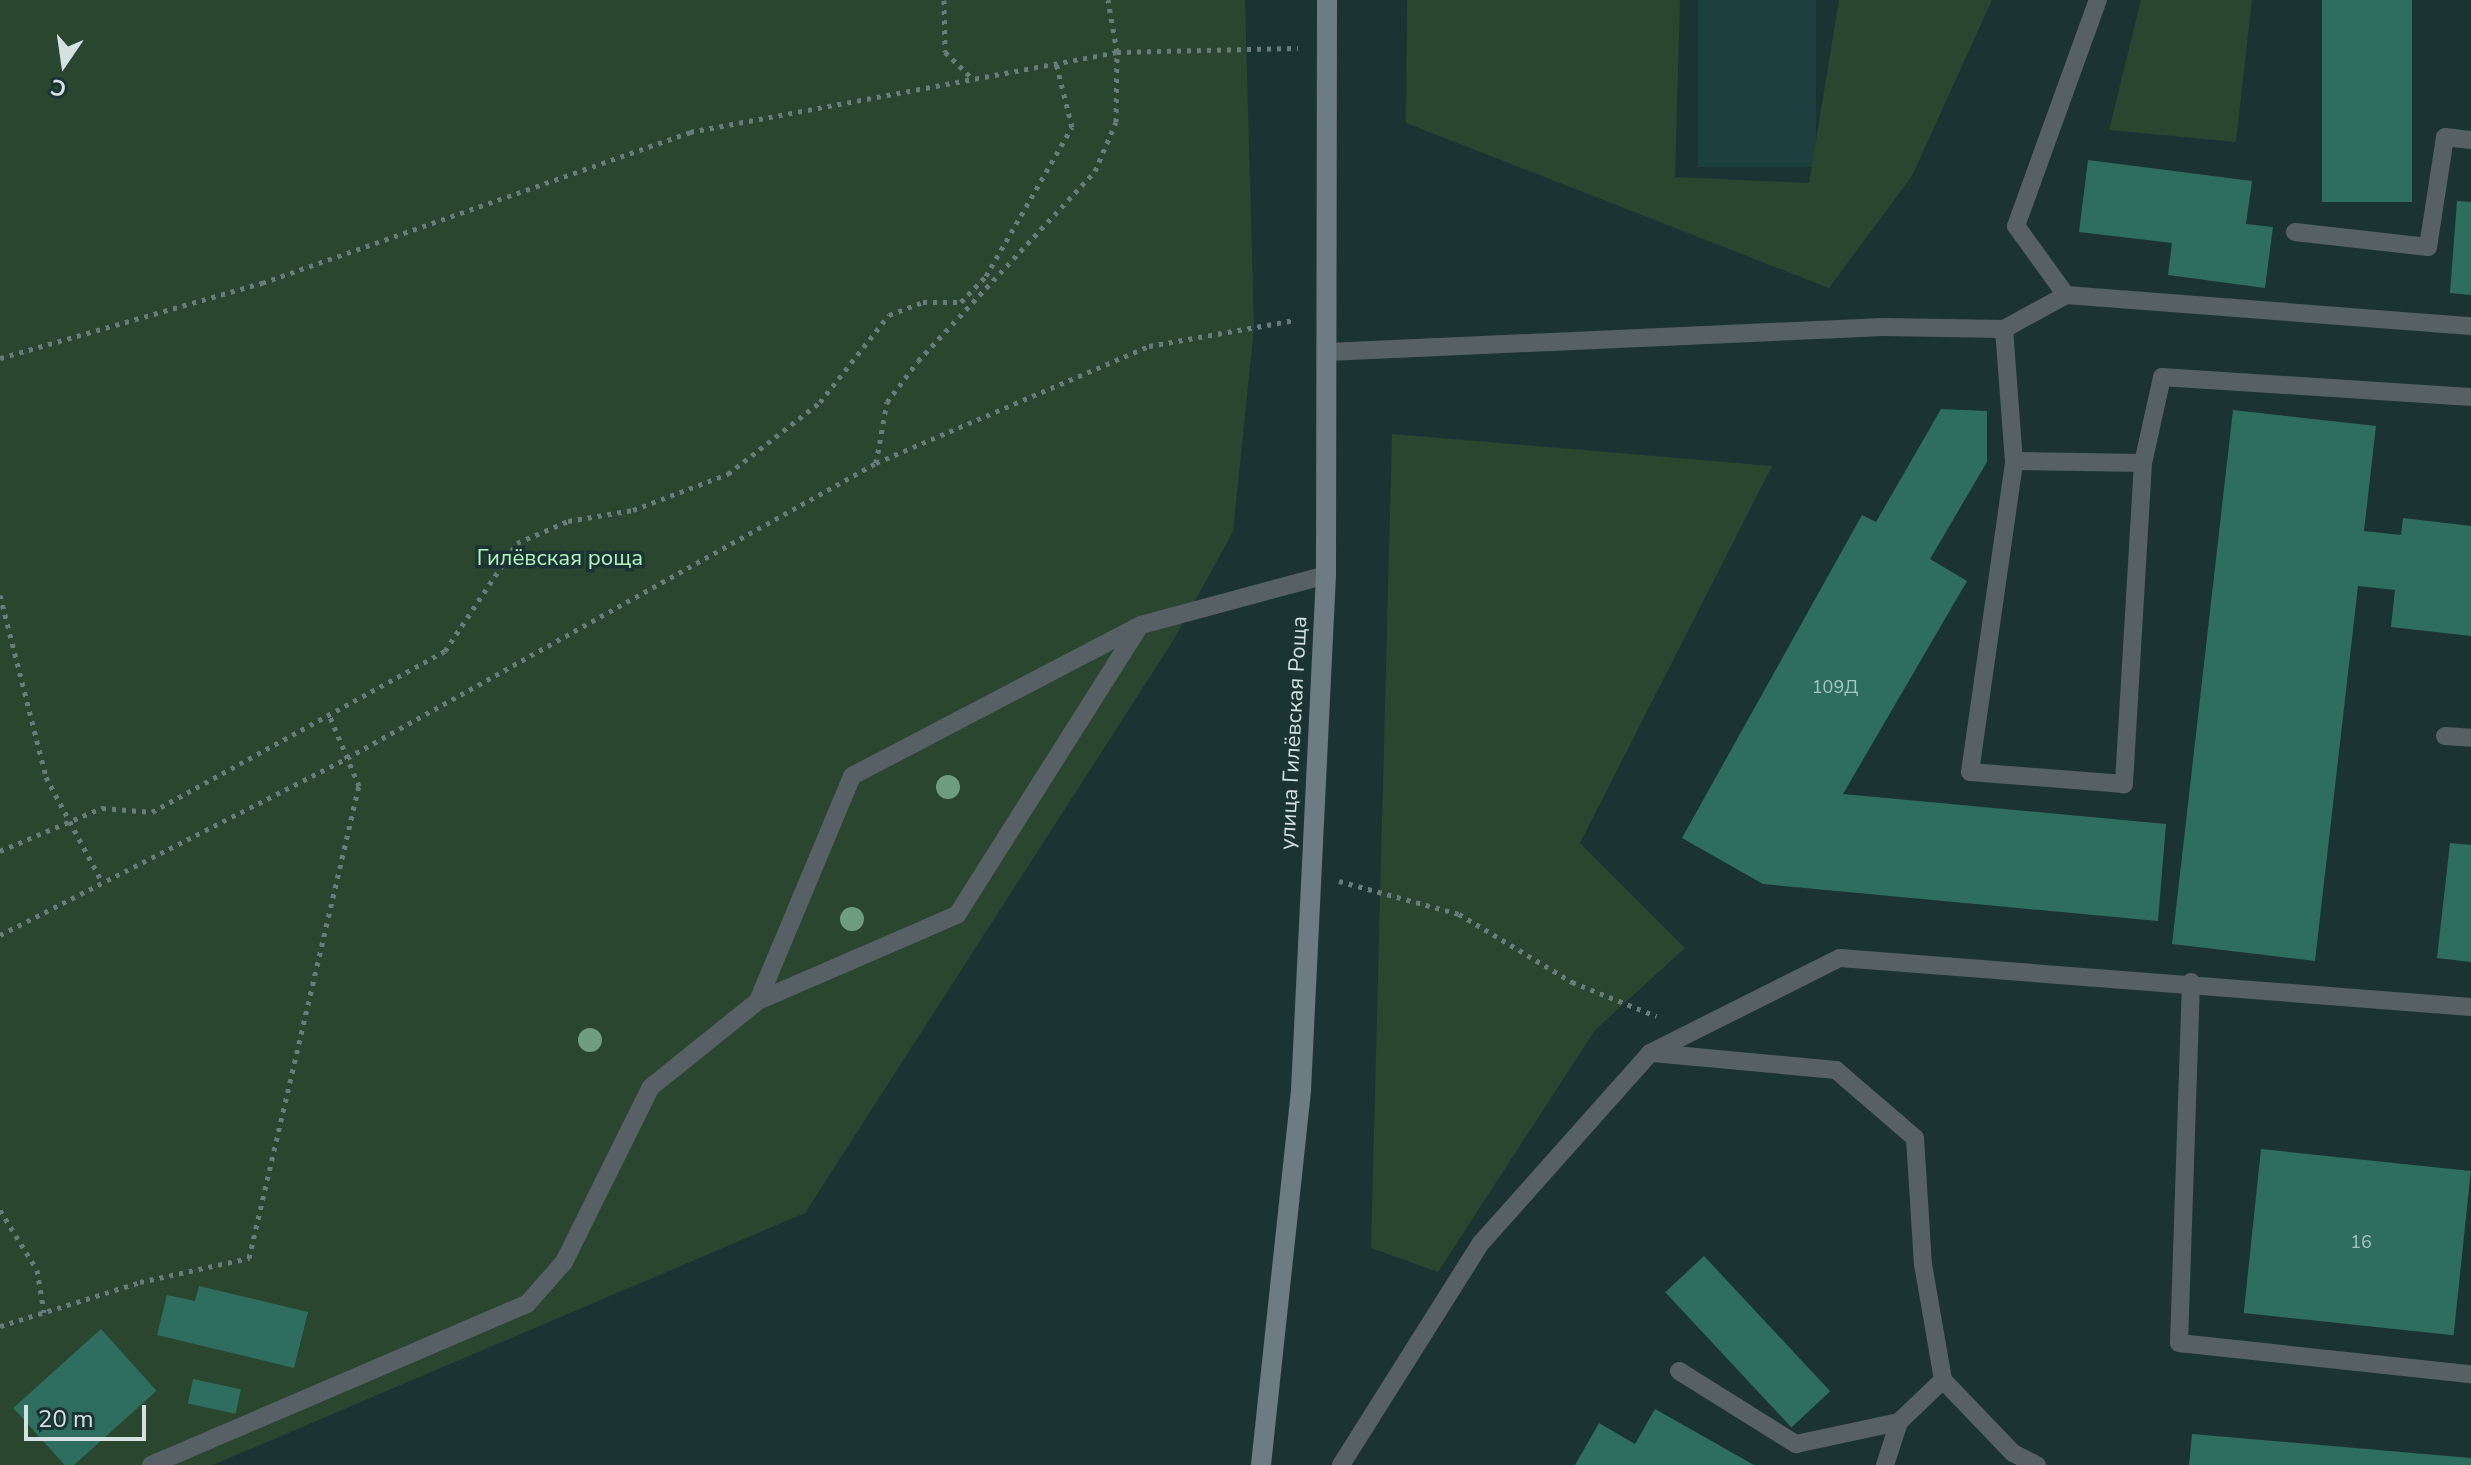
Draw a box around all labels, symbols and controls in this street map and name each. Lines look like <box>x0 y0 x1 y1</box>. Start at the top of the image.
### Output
north arrow <box>24 24 104 104</box>
text: С <box>48 71 69 104</box>
park label: Гилёвская роща <box>477 546 643 572</box>
street label: улица Гилёвская Роща <box>1275 615 1313 851</box>
house number: 109Д <box>1812 676 1858 698</box>
house number: 16 <box>2350 1231 2372 1253</box>
scale bar <box>28 1389 150 1439</box>
text: 20 m <box>38 1403 94 1435</box>

